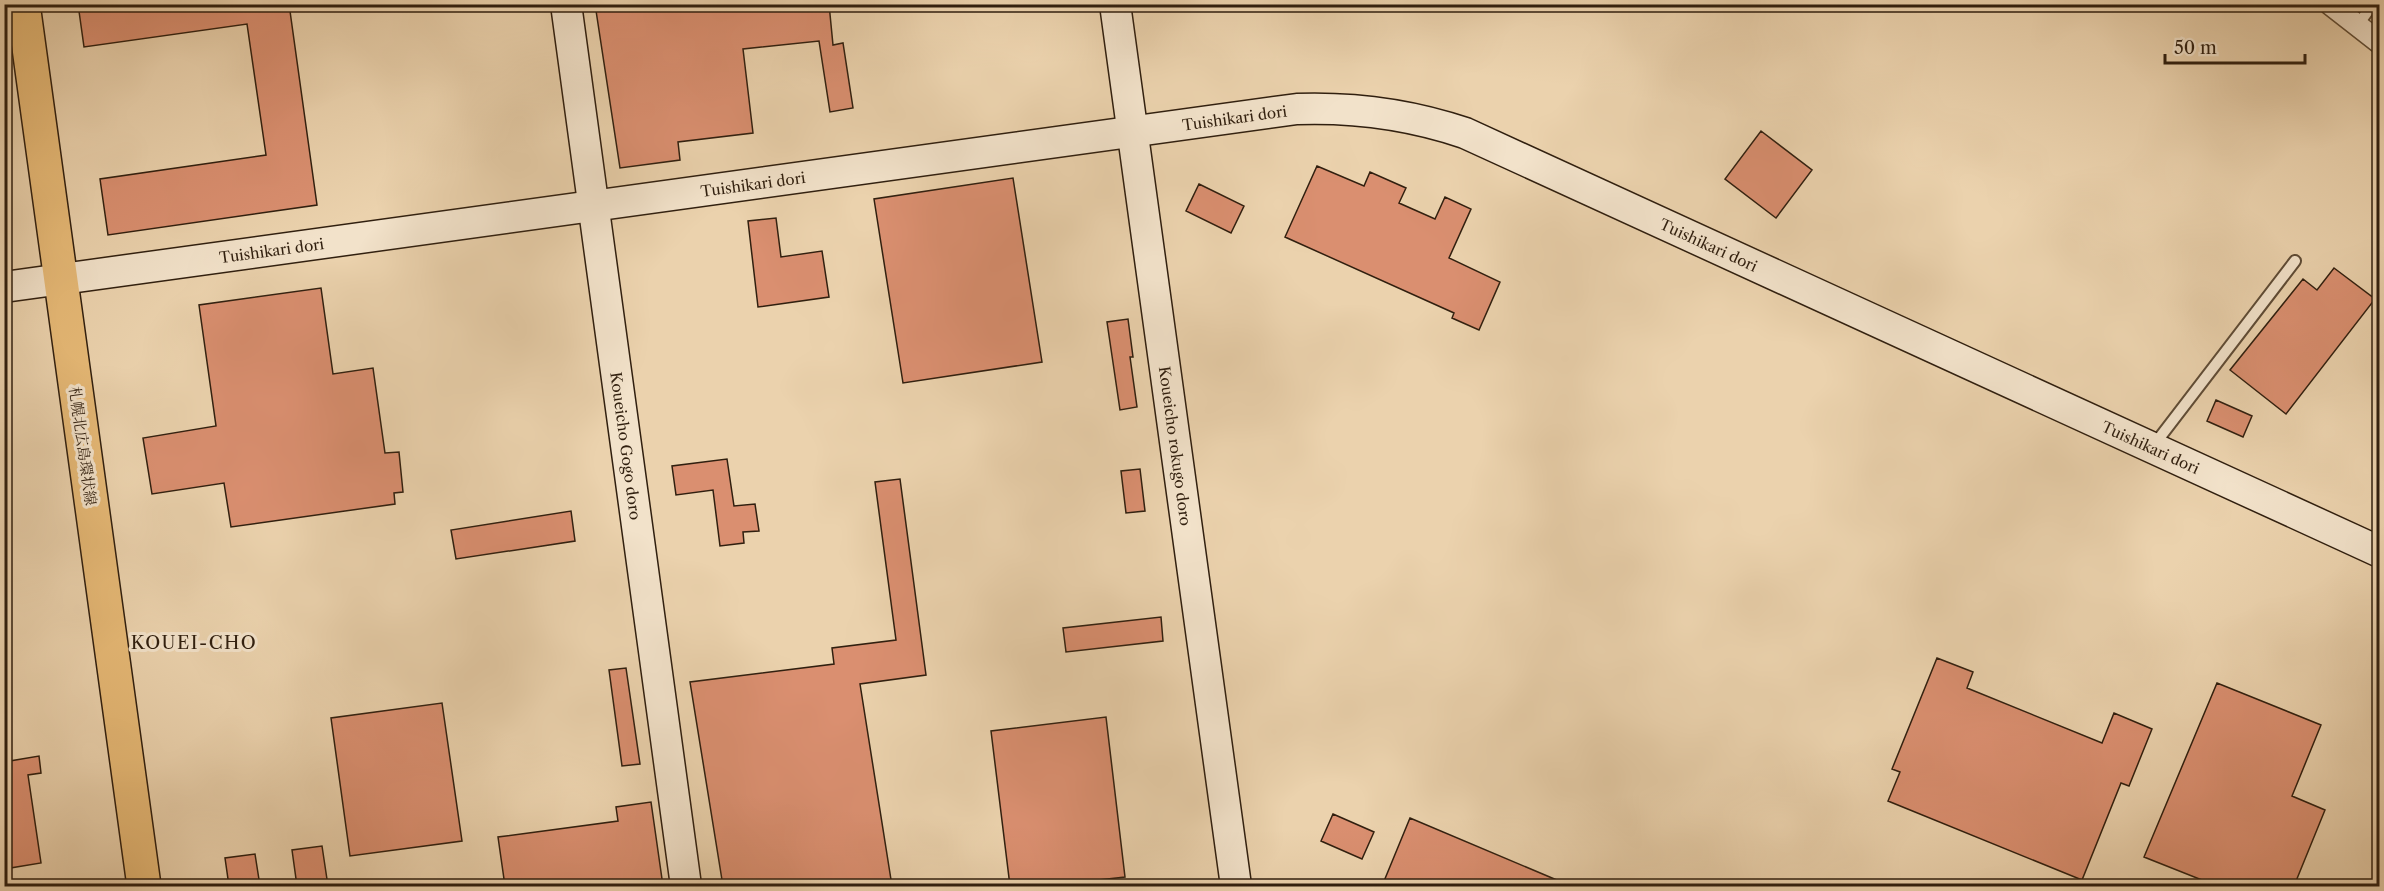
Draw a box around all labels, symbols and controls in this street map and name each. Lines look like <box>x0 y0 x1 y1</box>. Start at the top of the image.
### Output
scale bar <box>2165 27 2304 65</box>
text: 50 m <box>2174 37 2217 59</box>
street label: Tuishikari dori <box>1181 101 1288 134</box>
street label: Tuishikari dori <box>699 167 807 201</box>
street label: Tuishikari dori <box>1657 214 1761 275</box>
street label: Tuishikari dori <box>218 234 325 267</box>
street label: Koueicho rokugo doro <box>1155 365 1196 527</box>
street label: Koueicho Gogo doro <box>607 371 646 521</box>
street label: 札幌北広島環状線 <box>65 385 101 507</box>
street label: Tuishikari dori <box>2099 416 2203 478</box>
district label: KOUEI-CHO <box>131 632 257 654</box>

